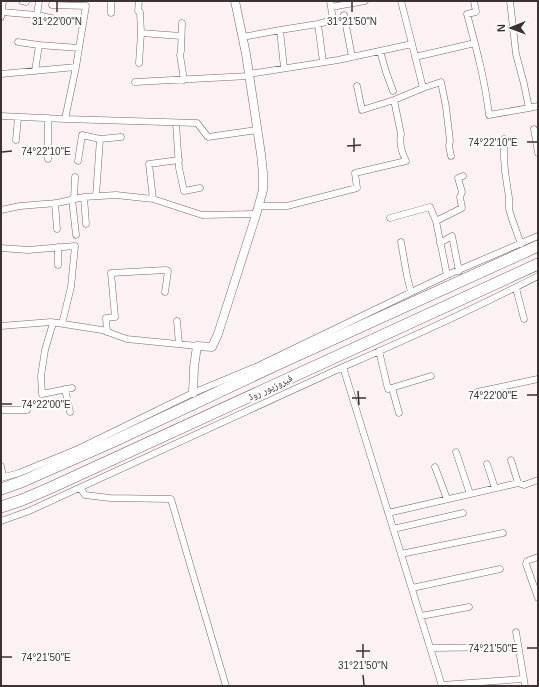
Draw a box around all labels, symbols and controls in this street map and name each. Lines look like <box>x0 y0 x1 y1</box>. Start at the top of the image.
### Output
north arrow <box>491 8 531 48</box>
text: 31°22'00"N <box>32 16 82 27</box>
text: 31°21'50"N <box>327 16 377 27</box>
text: N <box>495 24 507 32</box>
text: 74°22'10"E <box>468 137 518 148</box>
text: 74°22'10"E <box>21 146 71 157</box>
street label: فیروزپور روڈ <box>246 372 295 404</box>
text: 74°22'00"E <box>468 390 518 401</box>
text: 74°22'00"E <box>21 399 71 410</box>
text: 74°21'50"E <box>468 643 518 654</box>
text: 74°21'50"E <box>21 652 71 663</box>
text: 31°21'50"N <box>338 660 388 671</box>

